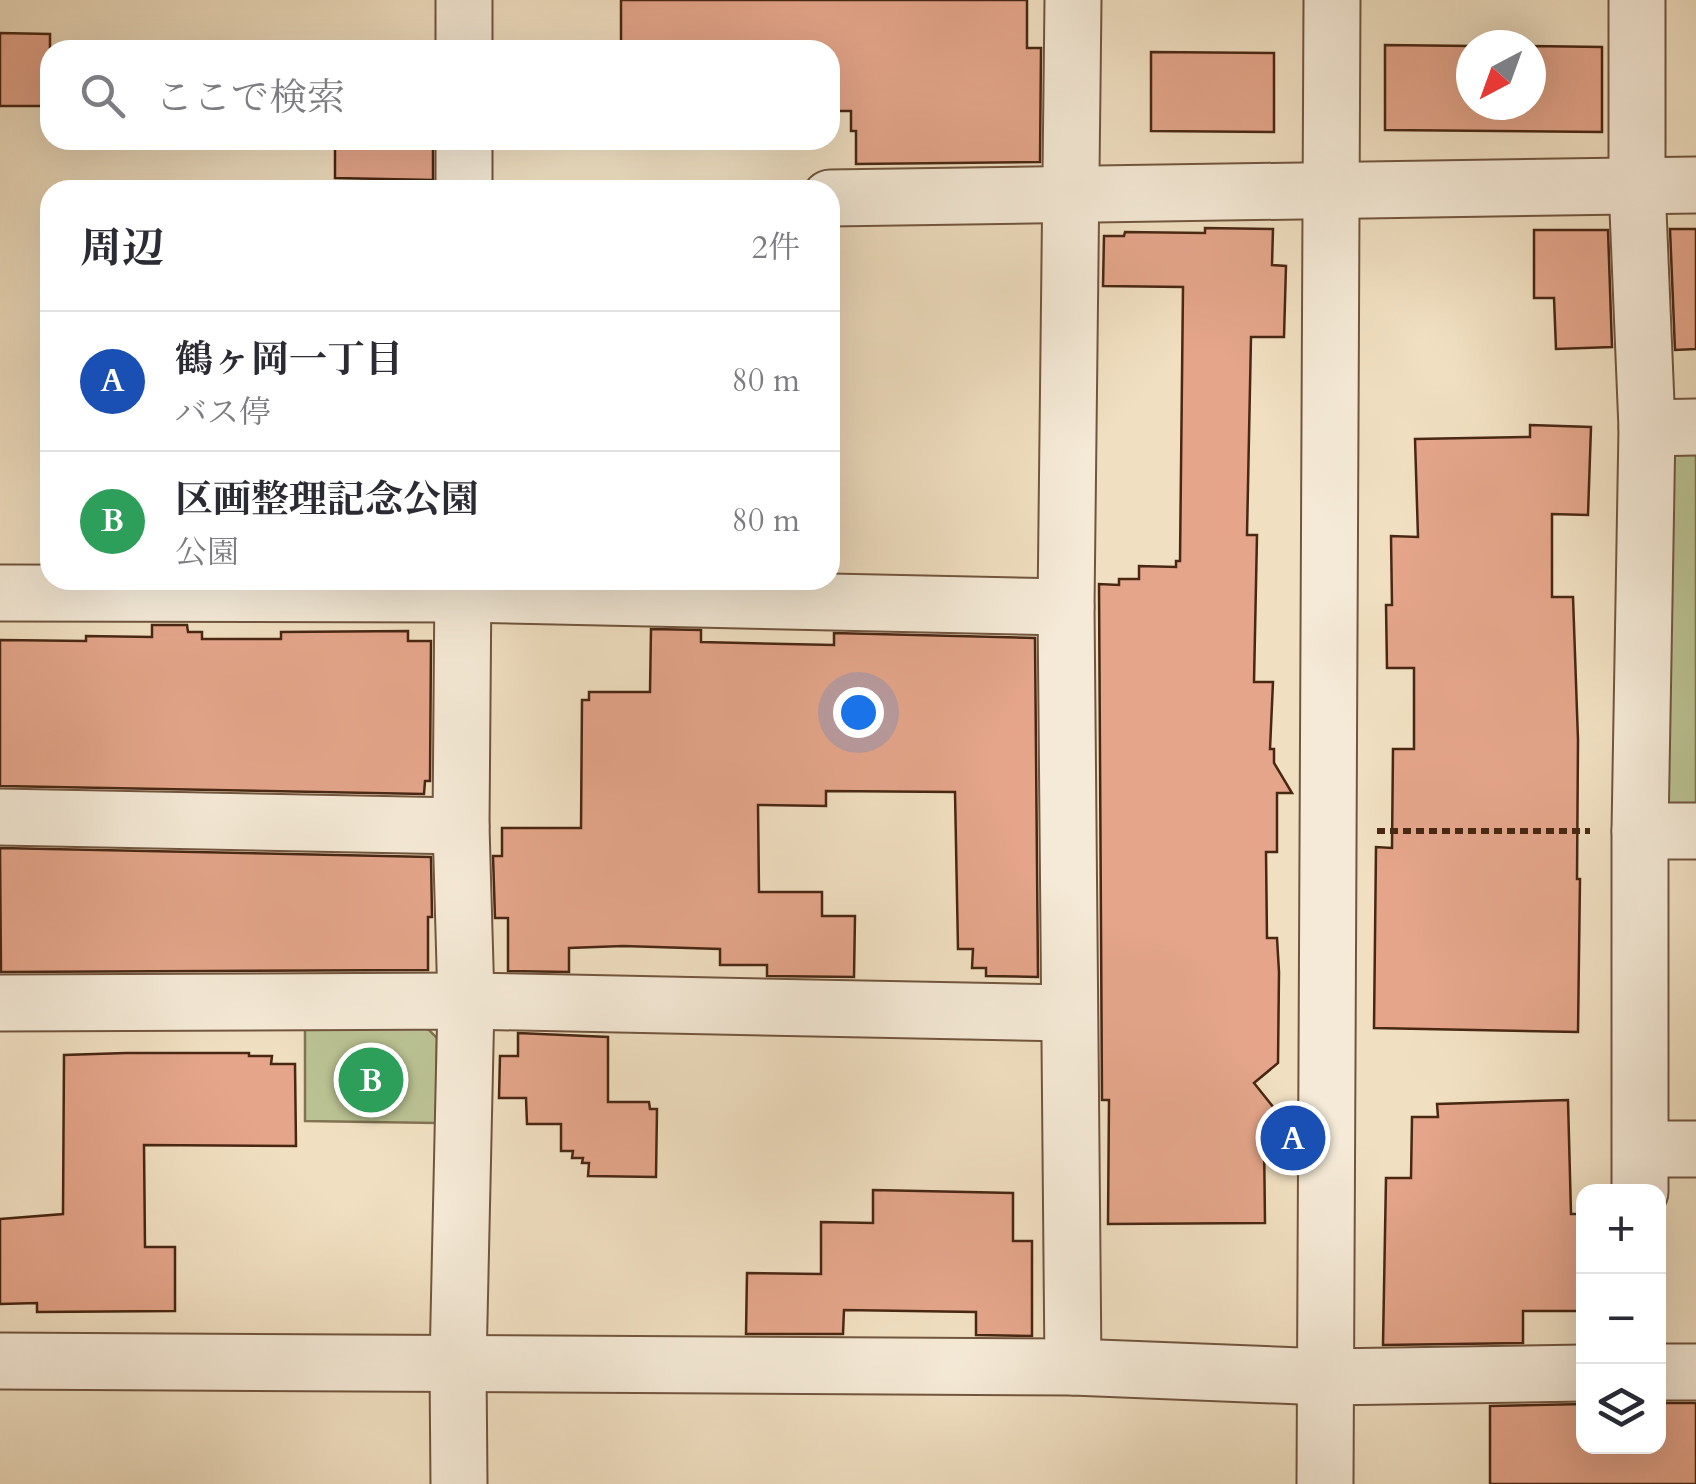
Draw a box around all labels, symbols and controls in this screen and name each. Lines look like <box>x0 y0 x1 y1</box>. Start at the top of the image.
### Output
north arrow <box>1456 30 1546 120</box>
search box <box>40 40 840 150</box>
icon: search <box>75 68 130 123</box>
text: ここで検索 <box>155 72 345 124</box>
text: 周辺 <box>80 220 164 277</box>
text: 2件 <box>752 226 800 270</box>
text: 鶴ヶ岡一丁目 <box>175 334 403 386</box>
text: A <box>100 359 125 403</box>
text: 80 m <box>732 359 800 403</box>
text: バス停 <box>175 391 271 435</box>
text: 区画整理記念公園 <box>175 474 479 526</box>
text: B <box>101 499 124 543</box>
text: 80 m <box>732 499 800 543</box>
text: 公園 <box>175 531 239 575</box>
your location <box>833 687 884 738</box>
pin: B <box>338 1042 404 1118</box>
pin: A <box>1260 1100 1326 1176</box>
map controls <box>1576 1184 1666 1454</box>
button: + <box>1576 1184 1666 1274</box>
button: − <box>1576 1274 1666 1364</box>
button: layers <box>1576 1364 1666 1454</box>

